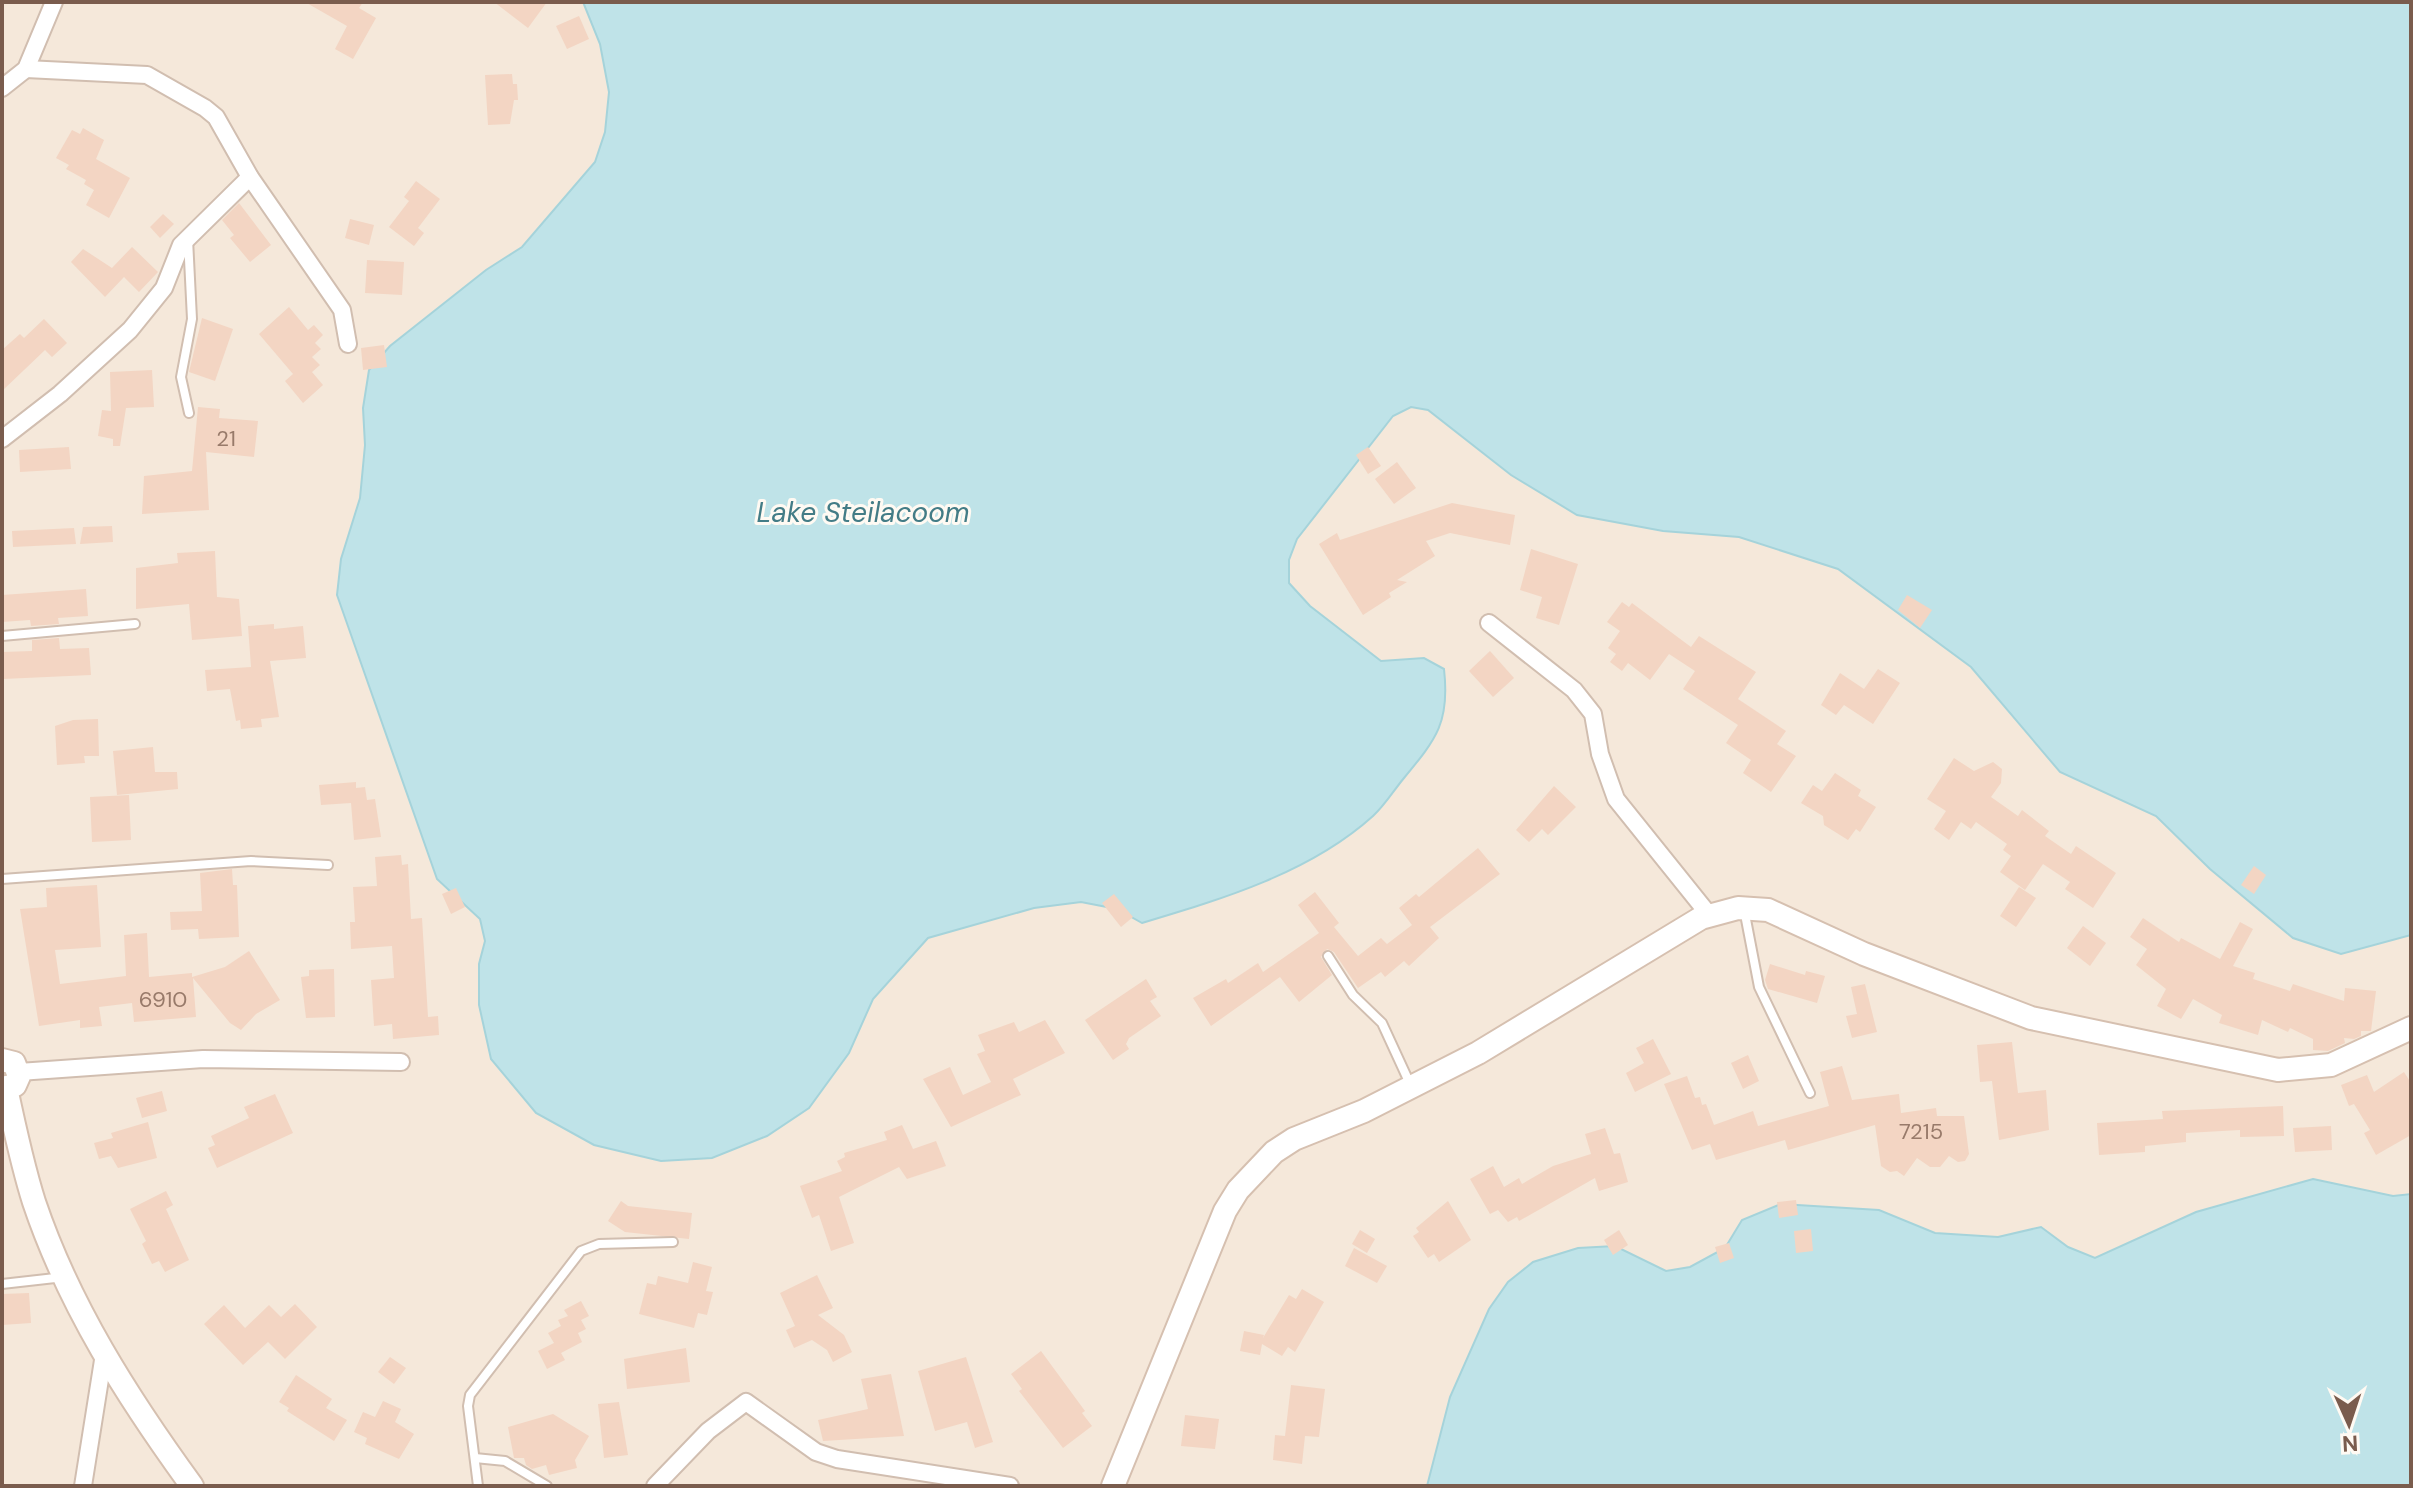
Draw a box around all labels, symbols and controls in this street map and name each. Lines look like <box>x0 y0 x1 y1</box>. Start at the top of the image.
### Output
house number: 21 <box>216 424 236 453</box>
water label: Lake Steilacoom <box>756 494 970 531</box>
house number: 6910 <box>139 985 187 1014</box>
house number: 7215 <box>1899 1117 1943 1146</box>
north arrow <box>2309 1384 2389 1464</box>
text: N <box>2341 1429 2359 1458</box>

